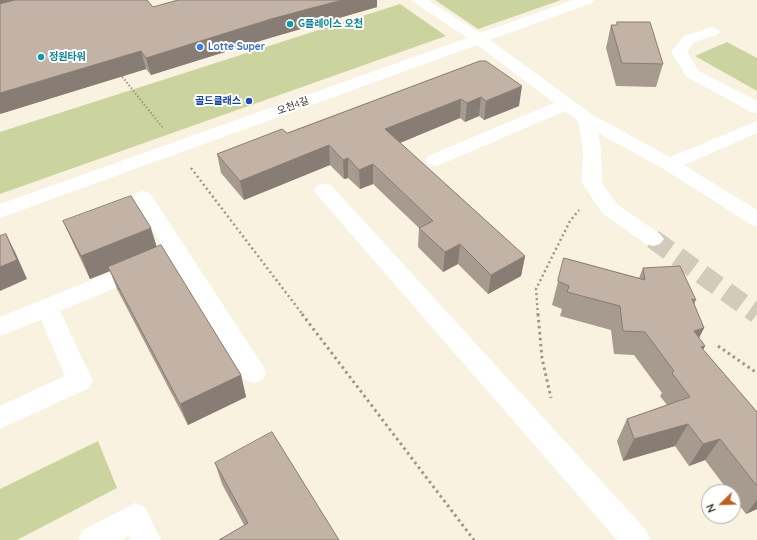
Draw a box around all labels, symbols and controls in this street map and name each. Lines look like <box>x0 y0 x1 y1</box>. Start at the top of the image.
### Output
place label: G플레이스 오천 <box>298 18 363 30</box>
marker: G플레이스 오천 <box>285 19 295 29</box>
place label: Lotte Super <box>208 41 265 53</box>
marker: Lotte Super <box>195 42 205 52</box>
place label: 정원타워 <box>49 51 86 63</box>
marker: 정원타워 <box>36 52 46 62</box>
place label: 골드클래스 <box>195 95 241 107</box>
street label: 오천4길 <box>276 95 310 117</box>
marker: 골드클래스 <box>244 96 254 106</box>
north arrow <box>701 484 741 524</box>
text: N <box>703 502 719 515</box>

